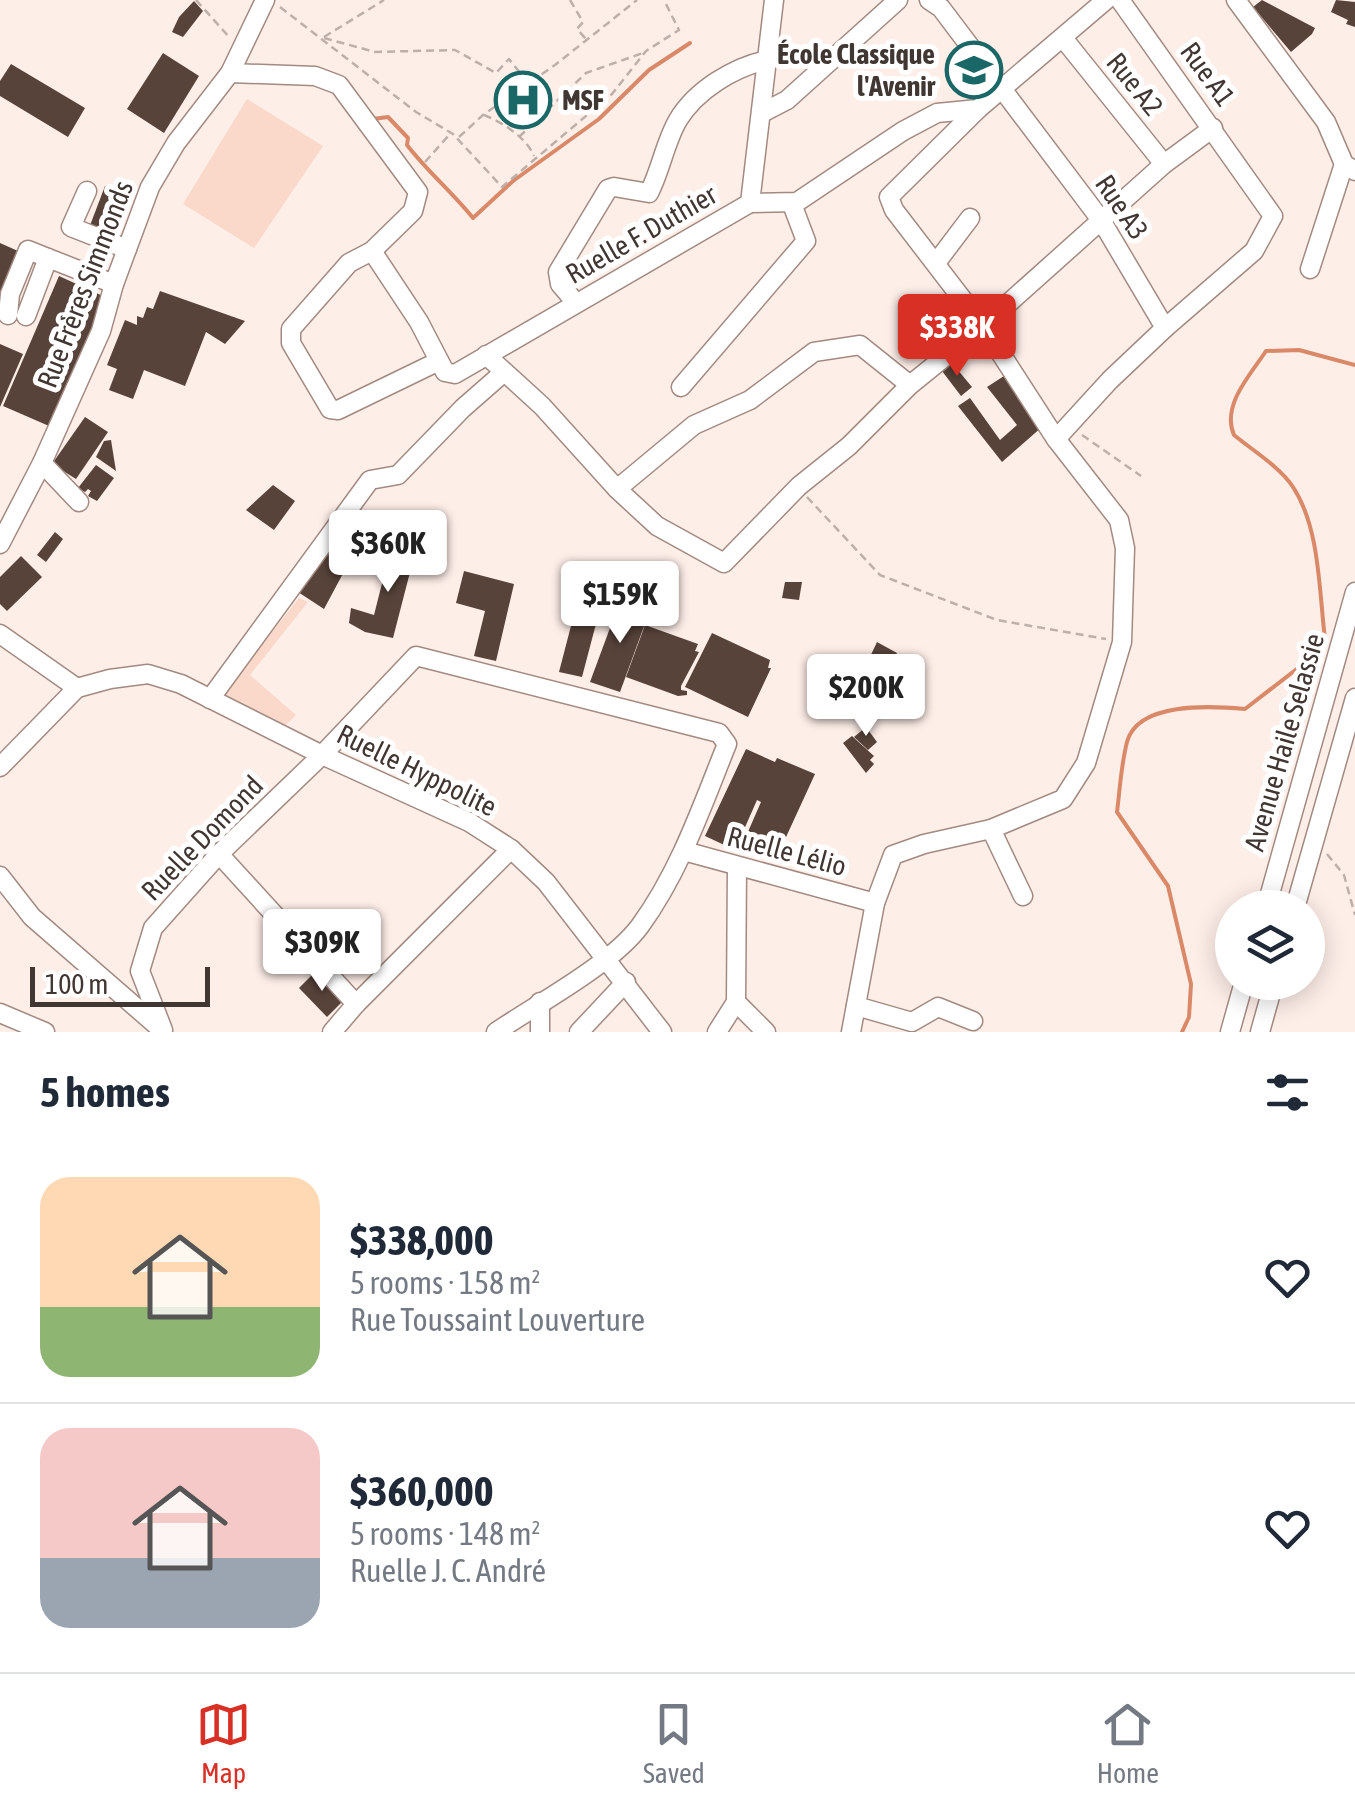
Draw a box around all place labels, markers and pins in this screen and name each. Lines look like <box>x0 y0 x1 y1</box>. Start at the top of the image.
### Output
place label: École Classique l'Avenir <box>777 38 936 102</box>
school or university icon: École Classique l'Avenir <box>944 40 1004 100</box>
hospital icon: MSF <box>493 70 553 130</box>
place label: MSF <box>562 84 604 116</box>
pin: $338K <box>887 294 1027 379</box>
pin: $360K <box>318 510 458 595</box>
pin: $159K <box>550 561 690 646</box>
pin: $200K <box>796 654 936 739</box>
pin: $309K <box>252 909 392 994</box>

